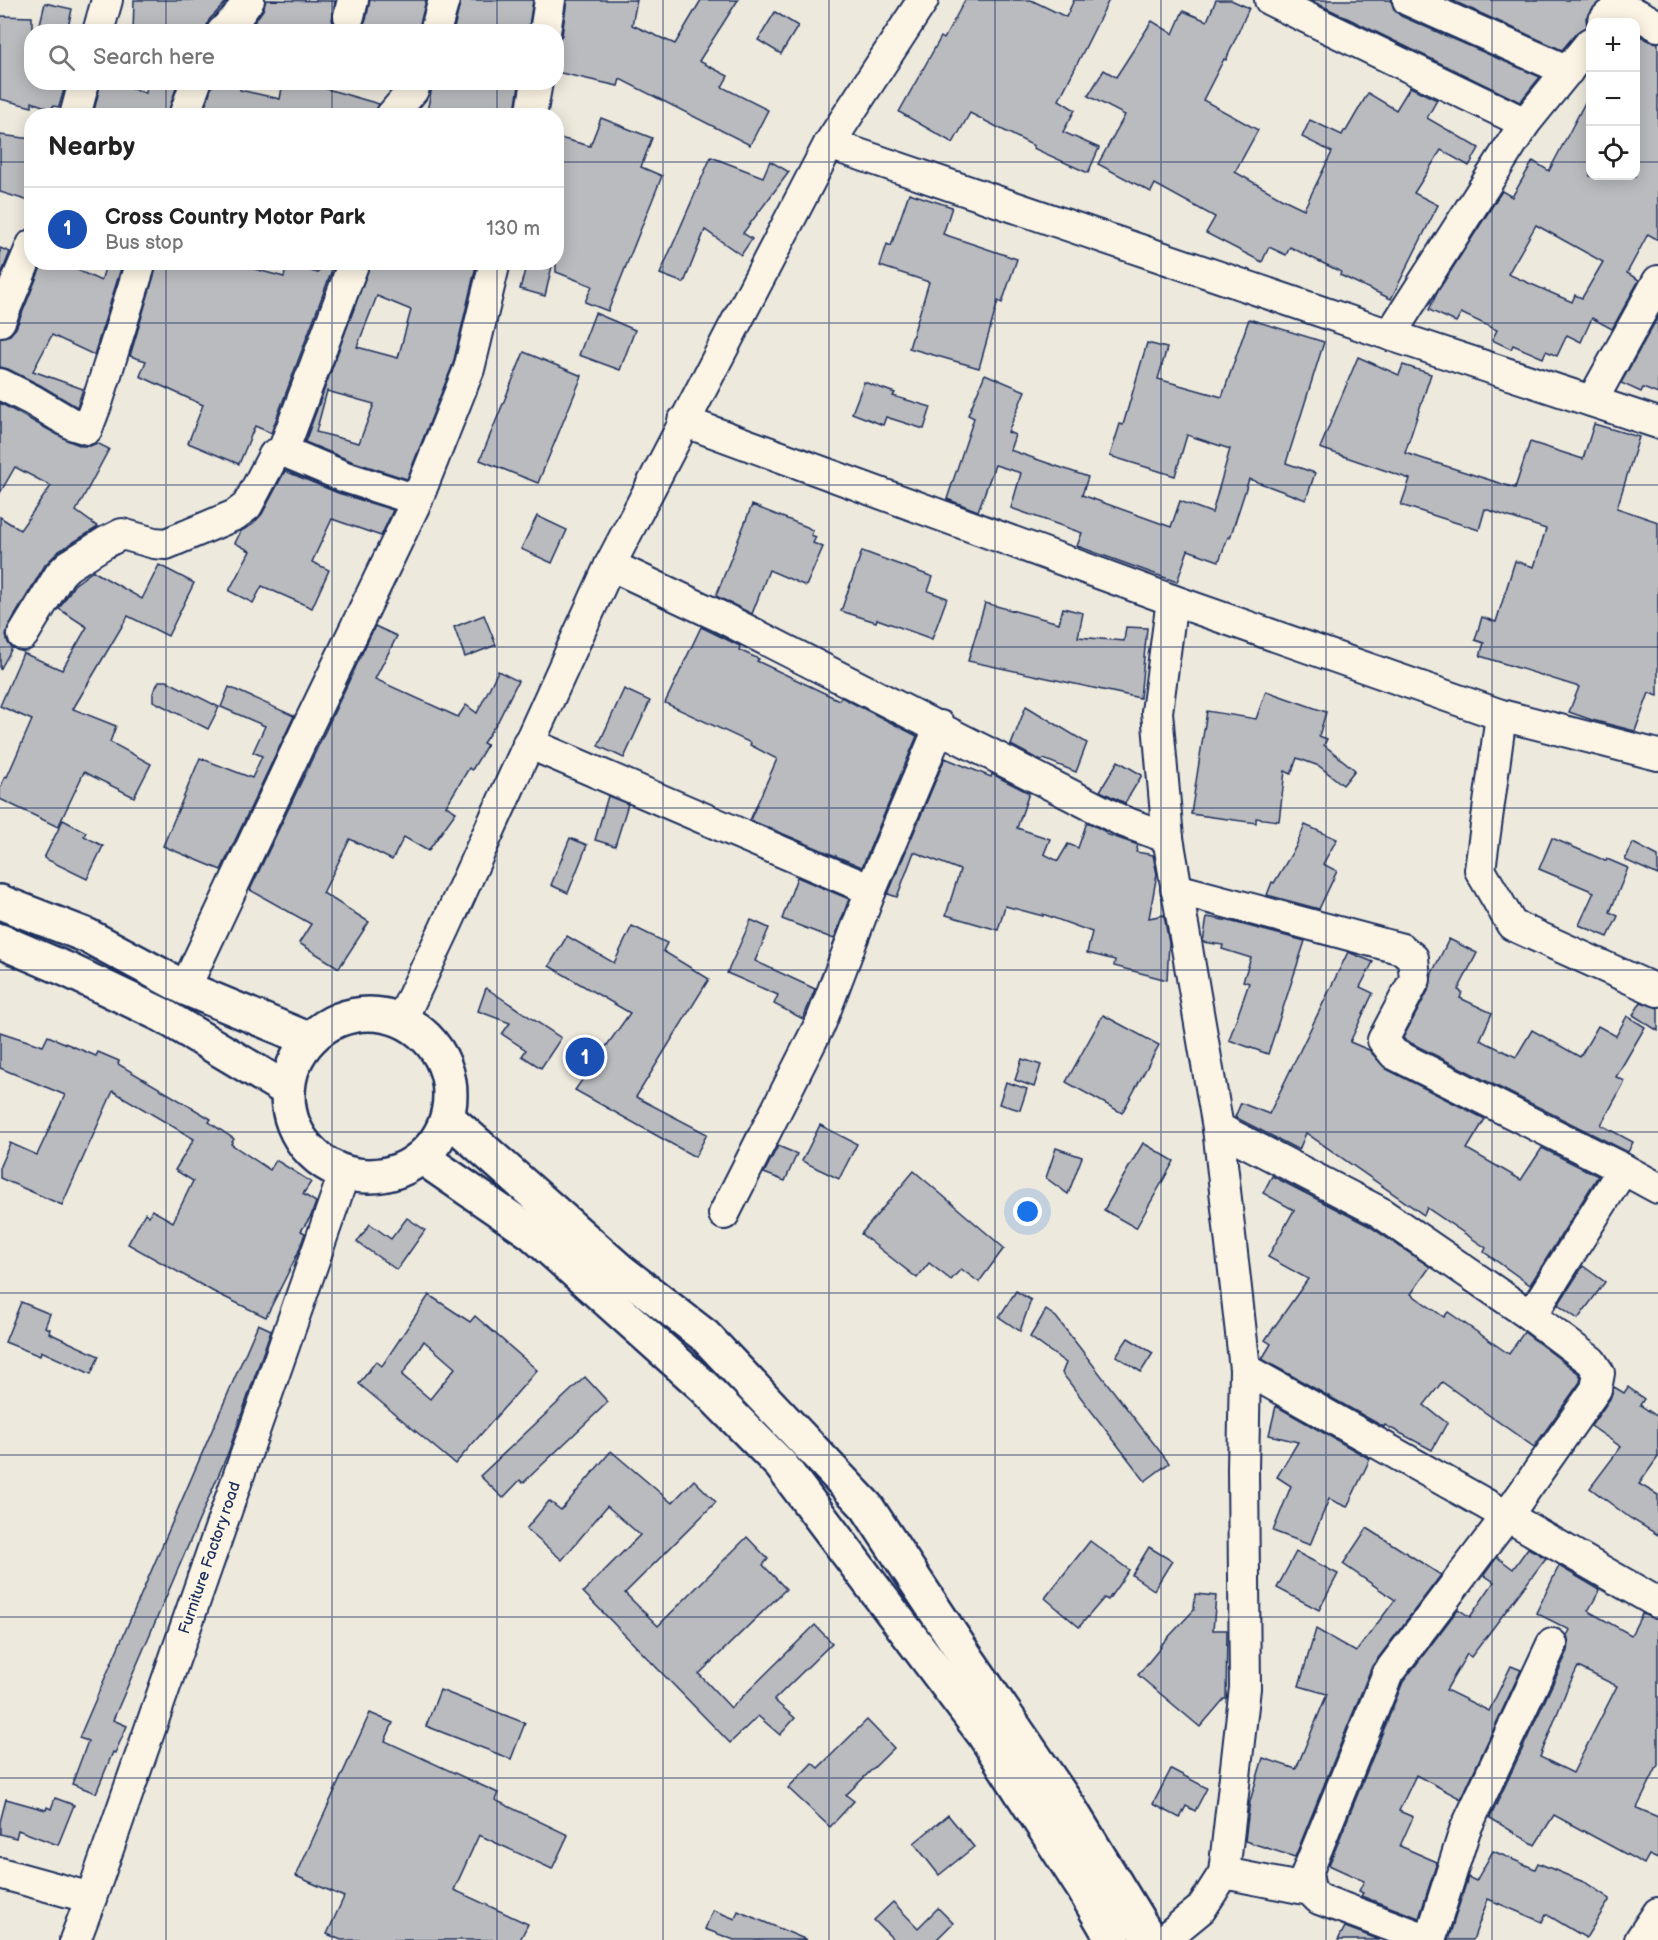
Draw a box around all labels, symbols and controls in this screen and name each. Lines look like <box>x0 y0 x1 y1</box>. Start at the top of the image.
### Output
map controls <box>1586 18 1640 180</box>
button: + <box>1586 18 1640 72</box>
search box <box>24 24 564 90</box>
icon: search <box>45 41 78 74</box>
text: Search here <box>93 44 215 71</box>
button: − <box>1586 72 1640 126</box>
button: locate <box>1586 126 1640 180</box>
text: Nearby <box>48 132 135 163</box>
text: Cross Country Motor Park <box>105 204 365 231</box>
text: 1 <box>63 217 72 241</box>
text: 130 m <box>486 217 540 241</box>
text: Bus stop <box>105 231 184 255</box>
pin: 1 <box>566 1034 604 1080</box>
your location <box>1013 1197 1042 1226</box>
street label: Furniture Factory road <box>175 1479 245 1637</box>

